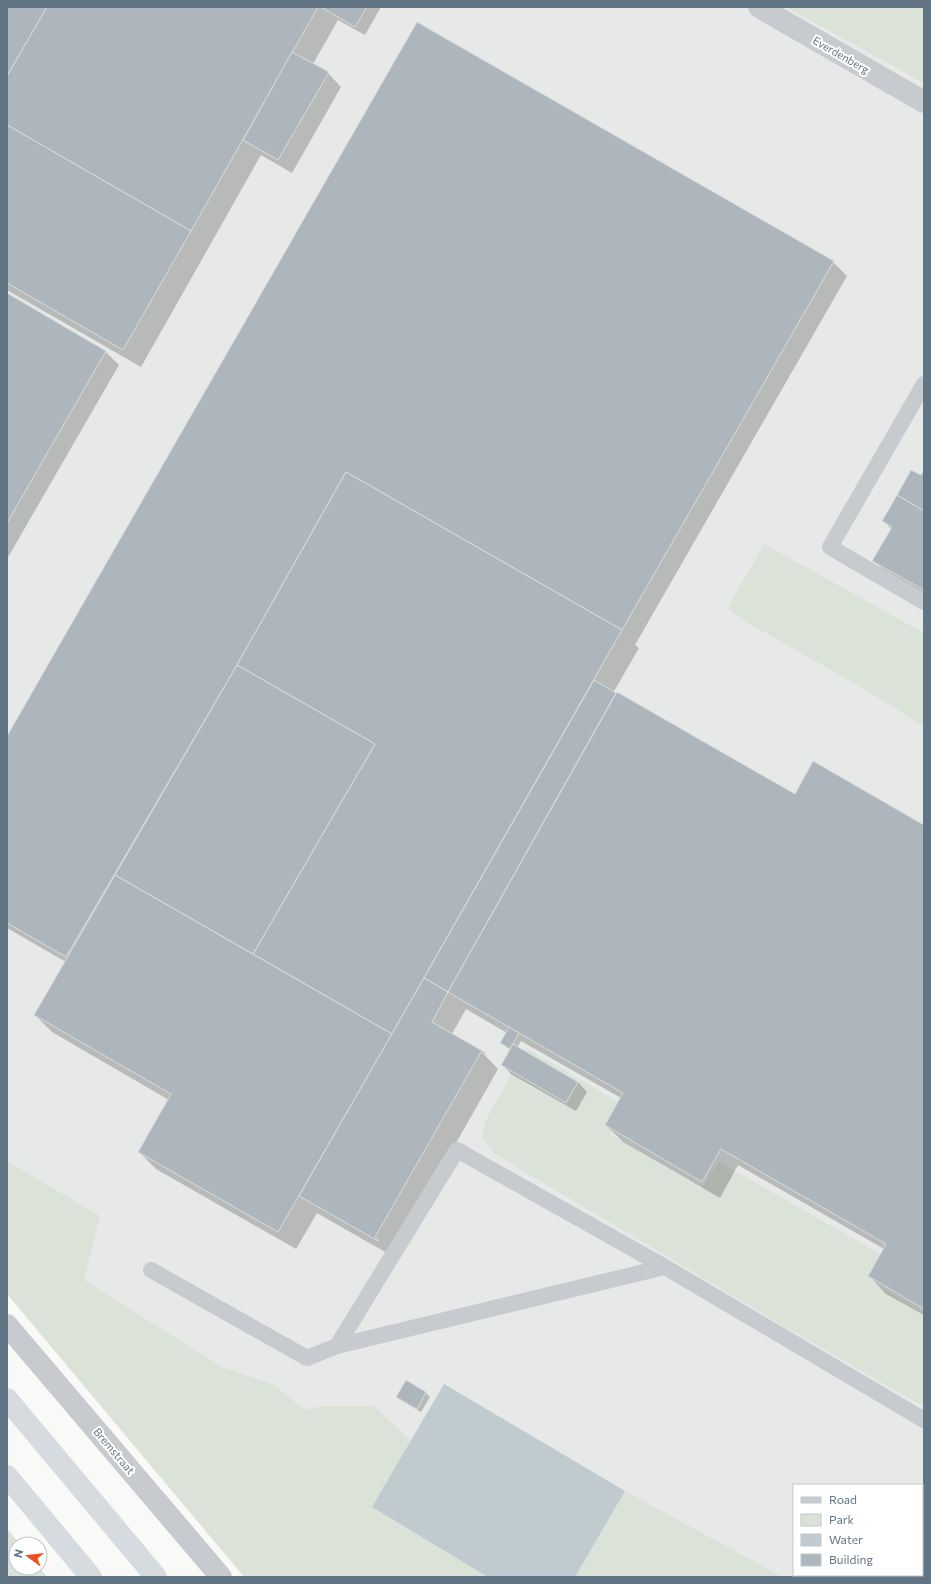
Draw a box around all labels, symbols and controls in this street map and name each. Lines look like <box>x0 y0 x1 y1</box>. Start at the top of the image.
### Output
street label: Everdenberg <box>811 33 872 76</box>
street label: Bremstraat <box>91 1425 138 1477</box>
legend <box>793 1484 923 1576</box>
text: Road <box>829 1492 857 1506</box>
text: Park <box>829 1512 855 1526</box>
text: Water <box>829 1532 863 1546</box>
north arrow <box>8 1536 48 1576</box>
text: N <box>11 1548 25 1559</box>
text: Building <box>829 1552 873 1566</box>

